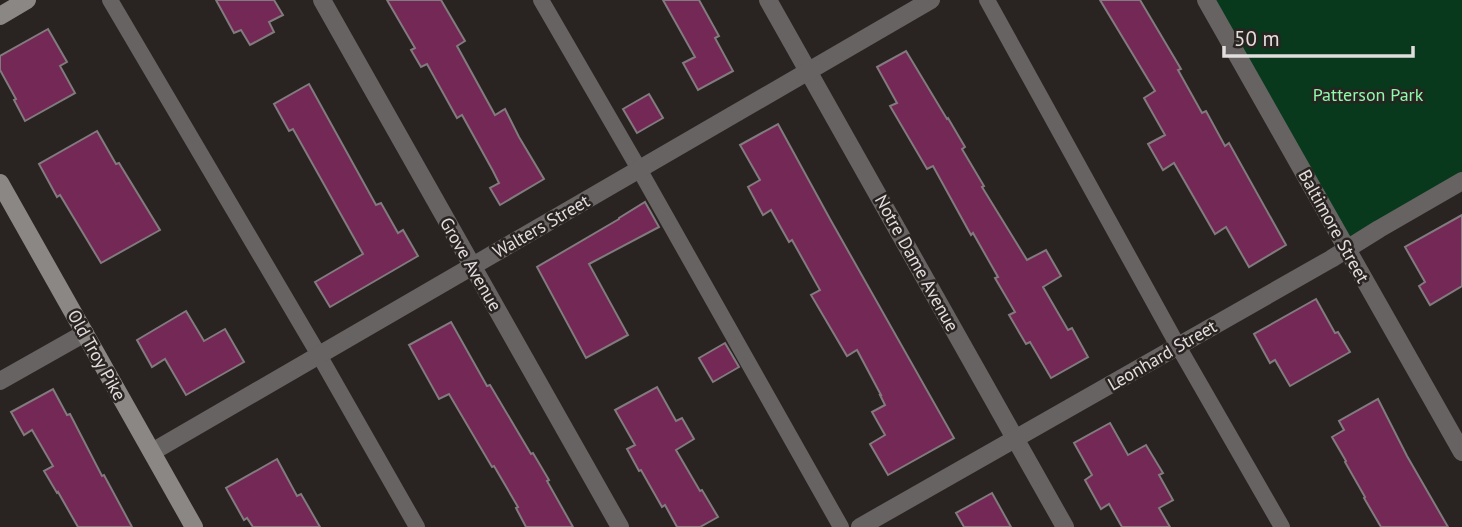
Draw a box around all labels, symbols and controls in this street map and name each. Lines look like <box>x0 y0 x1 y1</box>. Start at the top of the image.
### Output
scale bar <box>1224 14 1413 58</box>
text: 50 m <box>1234 25 1280 52</box>
park label: Patterson Park <box>1313 83 1424 106</box>
street label: Baltimore Street <box>1293 165 1375 287</box>
street label: Walters Street <box>489 189 593 263</box>
street label: Notre Dame Avenue <box>870 191 964 335</box>
street label: Grove Avenue <box>435 213 507 315</box>
street label: Old Troy Pike <box>63 306 131 404</box>
street label: Leonhard Street <box>1103 315 1221 395</box>

